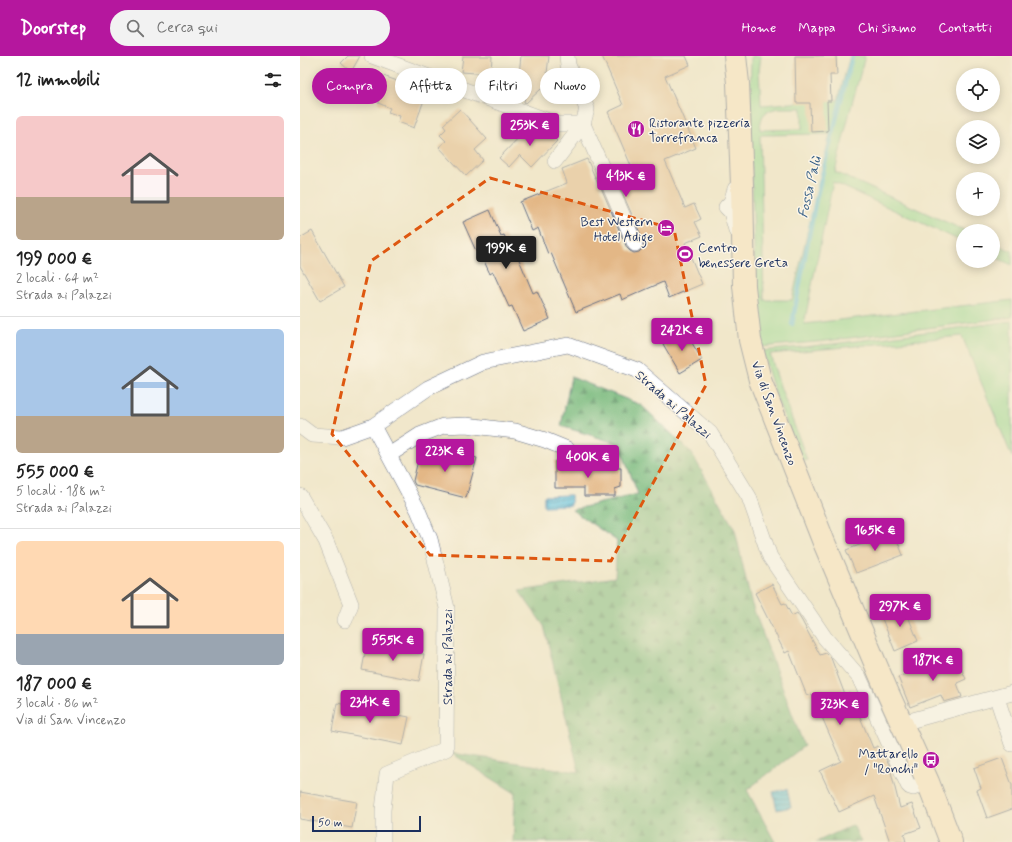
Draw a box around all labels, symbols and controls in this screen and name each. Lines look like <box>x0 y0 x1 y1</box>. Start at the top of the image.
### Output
search box <box>110 10 390 46</box>
text: Doorstep <box>20 16 86 41</box>
icon: search <box>124 17 146 39</box>
text: Cerca qui <box>156 18 218 38</box>
text: Home <box>741 19 776 37</box>
text: Mappa <box>798 19 836 37</box>
text: Chi siamo <box>858 19 916 37</box>
text: Contatti <box>938 19 992 37</box>
chip: Compra <box>312 68 387 104</box>
chip: Affitta <box>395 68 467 104</box>
chip: Filtri <box>475 68 532 104</box>
chip: Nuovo <box>540 68 600 104</box>
map controls <box>956 68 1000 268</box>
button: locate <box>956 68 1000 112</box>
text: 12 immobili <box>16 69 100 91</box>
icon: filters <box>262 69 284 91</box>
pin: 253K € <box>497 113 563 147</box>
place label: Ristorante pizzeria Torrefranca <box>649 115 751 147</box>
text: 253K € <box>510 117 550 134</box>
restaurant icon: Ristorante pizzeria Torrefranca <box>626 119 646 139</box>
button: layers <box>956 120 1000 164</box>
icon: home <box>114 142 186 214</box>
water label: Fossa Palù <box>794 154 826 220</box>
pin: 413K € <box>593 164 659 198</box>
text: 413K € <box>606 168 646 185</box>
button: + <box>956 172 1000 216</box>
place label: Best Western Hotel Adige <box>580 214 653 248</box>
hotel icon: Best Western Hotel Adige <box>656 218 676 238</box>
button: − <box>956 224 1000 268</box>
pin: 199K € <box>473 236 539 270</box>
text: 199K € <box>485 240 527 257</box>
place label: Centro benessere Greta <box>698 240 788 272</box>
sports icon: Centro benessere Greta <box>675 244 695 264</box>
text: 199 000 € <box>16 248 92 270</box>
text: 2 locali · 64 m² <box>16 270 99 287</box>
text: Strada ai Palazzi <box>16 287 112 304</box>
pin: 242K € <box>649 318 715 352</box>
text: 242K € <box>660 322 704 339</box>
icon: home <box>114 355 186 427</box>
street label: Via di San Vincenzo <box>747 359 801 468</box>
street label: Strada ai Palazzi <box>631 367 715 443</box>
pin: 223K € <box>412 439 478 473</box>
text: 223K € <box>425 443 465 460</box>
pin: 400K € <box>555 445 621 479</box>
text: 400K € <box>566 449 610 466</box>
text: 555 000 € <box>16 461 95 483</box>
text: 5 locali · 188 m² <box>16 483 106 500</box>
text: Strada ai Palazzi <box>16 500 112 517</box>
pin: 165K € <box>842 518 908 552</box>
text: 165K € <box>854 522 896 539</box>
icon: home <box>114 567 186 639</box>
pin: 297K € <box>867 594 933 628</box>
text: 297K € <box>879 598 921 615</box>
street label: Strada ai Palazzi <box>440 609 457 705</box>
pin: 555K € <box>360 628 426 662</box>
text: 555K € <box>371 632 415 649</box>
pin: 187K € <box>900 648 966 682</box>
text: 187K € <box>912 652 954 669</box>
text: 187 000 € <box>16 673 92 695</box>
pin: 234K € <box>337 690 403 724</box>
pin: 323K € <box>807 692 873 726</box>
text: 234K € <box>350 694 390 711</box>
text: 3 locali · 86 m² <box>16 695 98 712</box>
text: 323K € <box>820 696 860 713</box>
text: Via di San Vincenzo <box>16 712 126 729</box>
place label: Mattarello / "Ronchi" <box>858 746 918 778</box>
bus stop icon: Mattarello / "Ronchi" <box>921 750 941 770</box>
scale bar <box>312 814 421 833</box>
text: 50 m <box>318 816 343 830</box>

